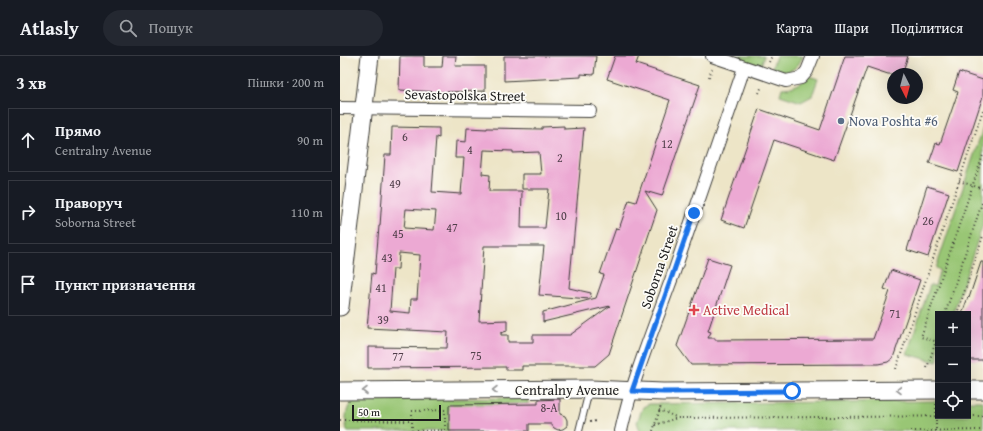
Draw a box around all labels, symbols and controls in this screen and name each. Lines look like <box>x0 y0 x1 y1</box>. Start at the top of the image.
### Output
search box <box>103 10 383 46</box>
text: Atlasly <box>20 14 79 42</box>
icon: search <box>117 17 139 39</box>
text: Пошук <box>149 17 193 38</box>
text: Карта <box>776 18 813 38</box>
text: Шари <box>835 18 869 38</box>
text: Поділитися <box>891 18 963 38</box>
north arrow <box>887 68 923 104</box>
text: 3 хв <box>16 70 46 95</box>
text: Пішки · 200 m <box>247 73 324 92</box>
street label: Sevastopolska Street <box>404 84 526 106</box>
place label: Nova Poshta #6 <box>849 111 938 131</box>
marker: Nova Poshta #6 <box>836 116 846 126</box>
text: Прямо <box>55 120 101 141</box>
house number: 6 <box>402 128 408 145</box>
icon: ahead <box>17 129 39 151</box>
text: 90 m <box>297 131 323 150</box>
house number: 12 <box>661 135 673 152</box>
text: Centralny Avenue <box>55 141 152 160</box>
house number: 4 <box>467 141 473 158</box>
house number: 2 <box>557 149 563 166</box>
house number: 49 <box>389 175 401 192</box>
text: Праворуч <box>55 192 122 213</box>
icon: right <box>17 201 39 223</box>
text: 110 m <box>291 203 323 222</box>
route end <box>685 204 703 222</box>
house number: 10 <box>555 207 567 224</box>
house number: 26 <box>922 212 934 229</box>
text: Soborna Street <box>55 213 136 232</box>
house number: 47 <box>446 219 458 236</box>
street label: Soborna Street <box>635 223 683 311</box>
house number: 45 <box>392 225 404 242</box>
house number: 43 <box>381 249 393 266</box>
icon: arrive <box>17 273 39 295</box>
text: Пункт призначення <box>55 274 196 295</box>
house number: 41 <box>375 279 387 296</box>
place label: Active Medical <box>703 300 789 320</box>
marker: Active Medical <box>688 304 700 316</box>
house number: 71 <box>889 305 901 322</box>
house number: 39 <box>377 311 389 328</box>
map controls <box>935 311 971 419</box>
button: + <box>935 311 971 347</box>
house number: 75 <box>470 347 482 364</box>
button: − <box>935 347 971 383</box>
house number: 77 <box>392 348 404 365</box>
street label: Centralny Avenue <box>515 380 619 400</box>
route start <box>783 382 801 400</box>
button: locate <box>935 383 971 419</box>
one-way arrow <box>492 386 498 394</box>
one-way arrow <box>896 386 902 394</box>
one-way arrow <box>362 387 368 395</box>
house number: 8-А <box>540 399 558 416</box>
scale bar <box>352 403 441 422</box>
text: 50 m <box>358 404 380 420</box>

